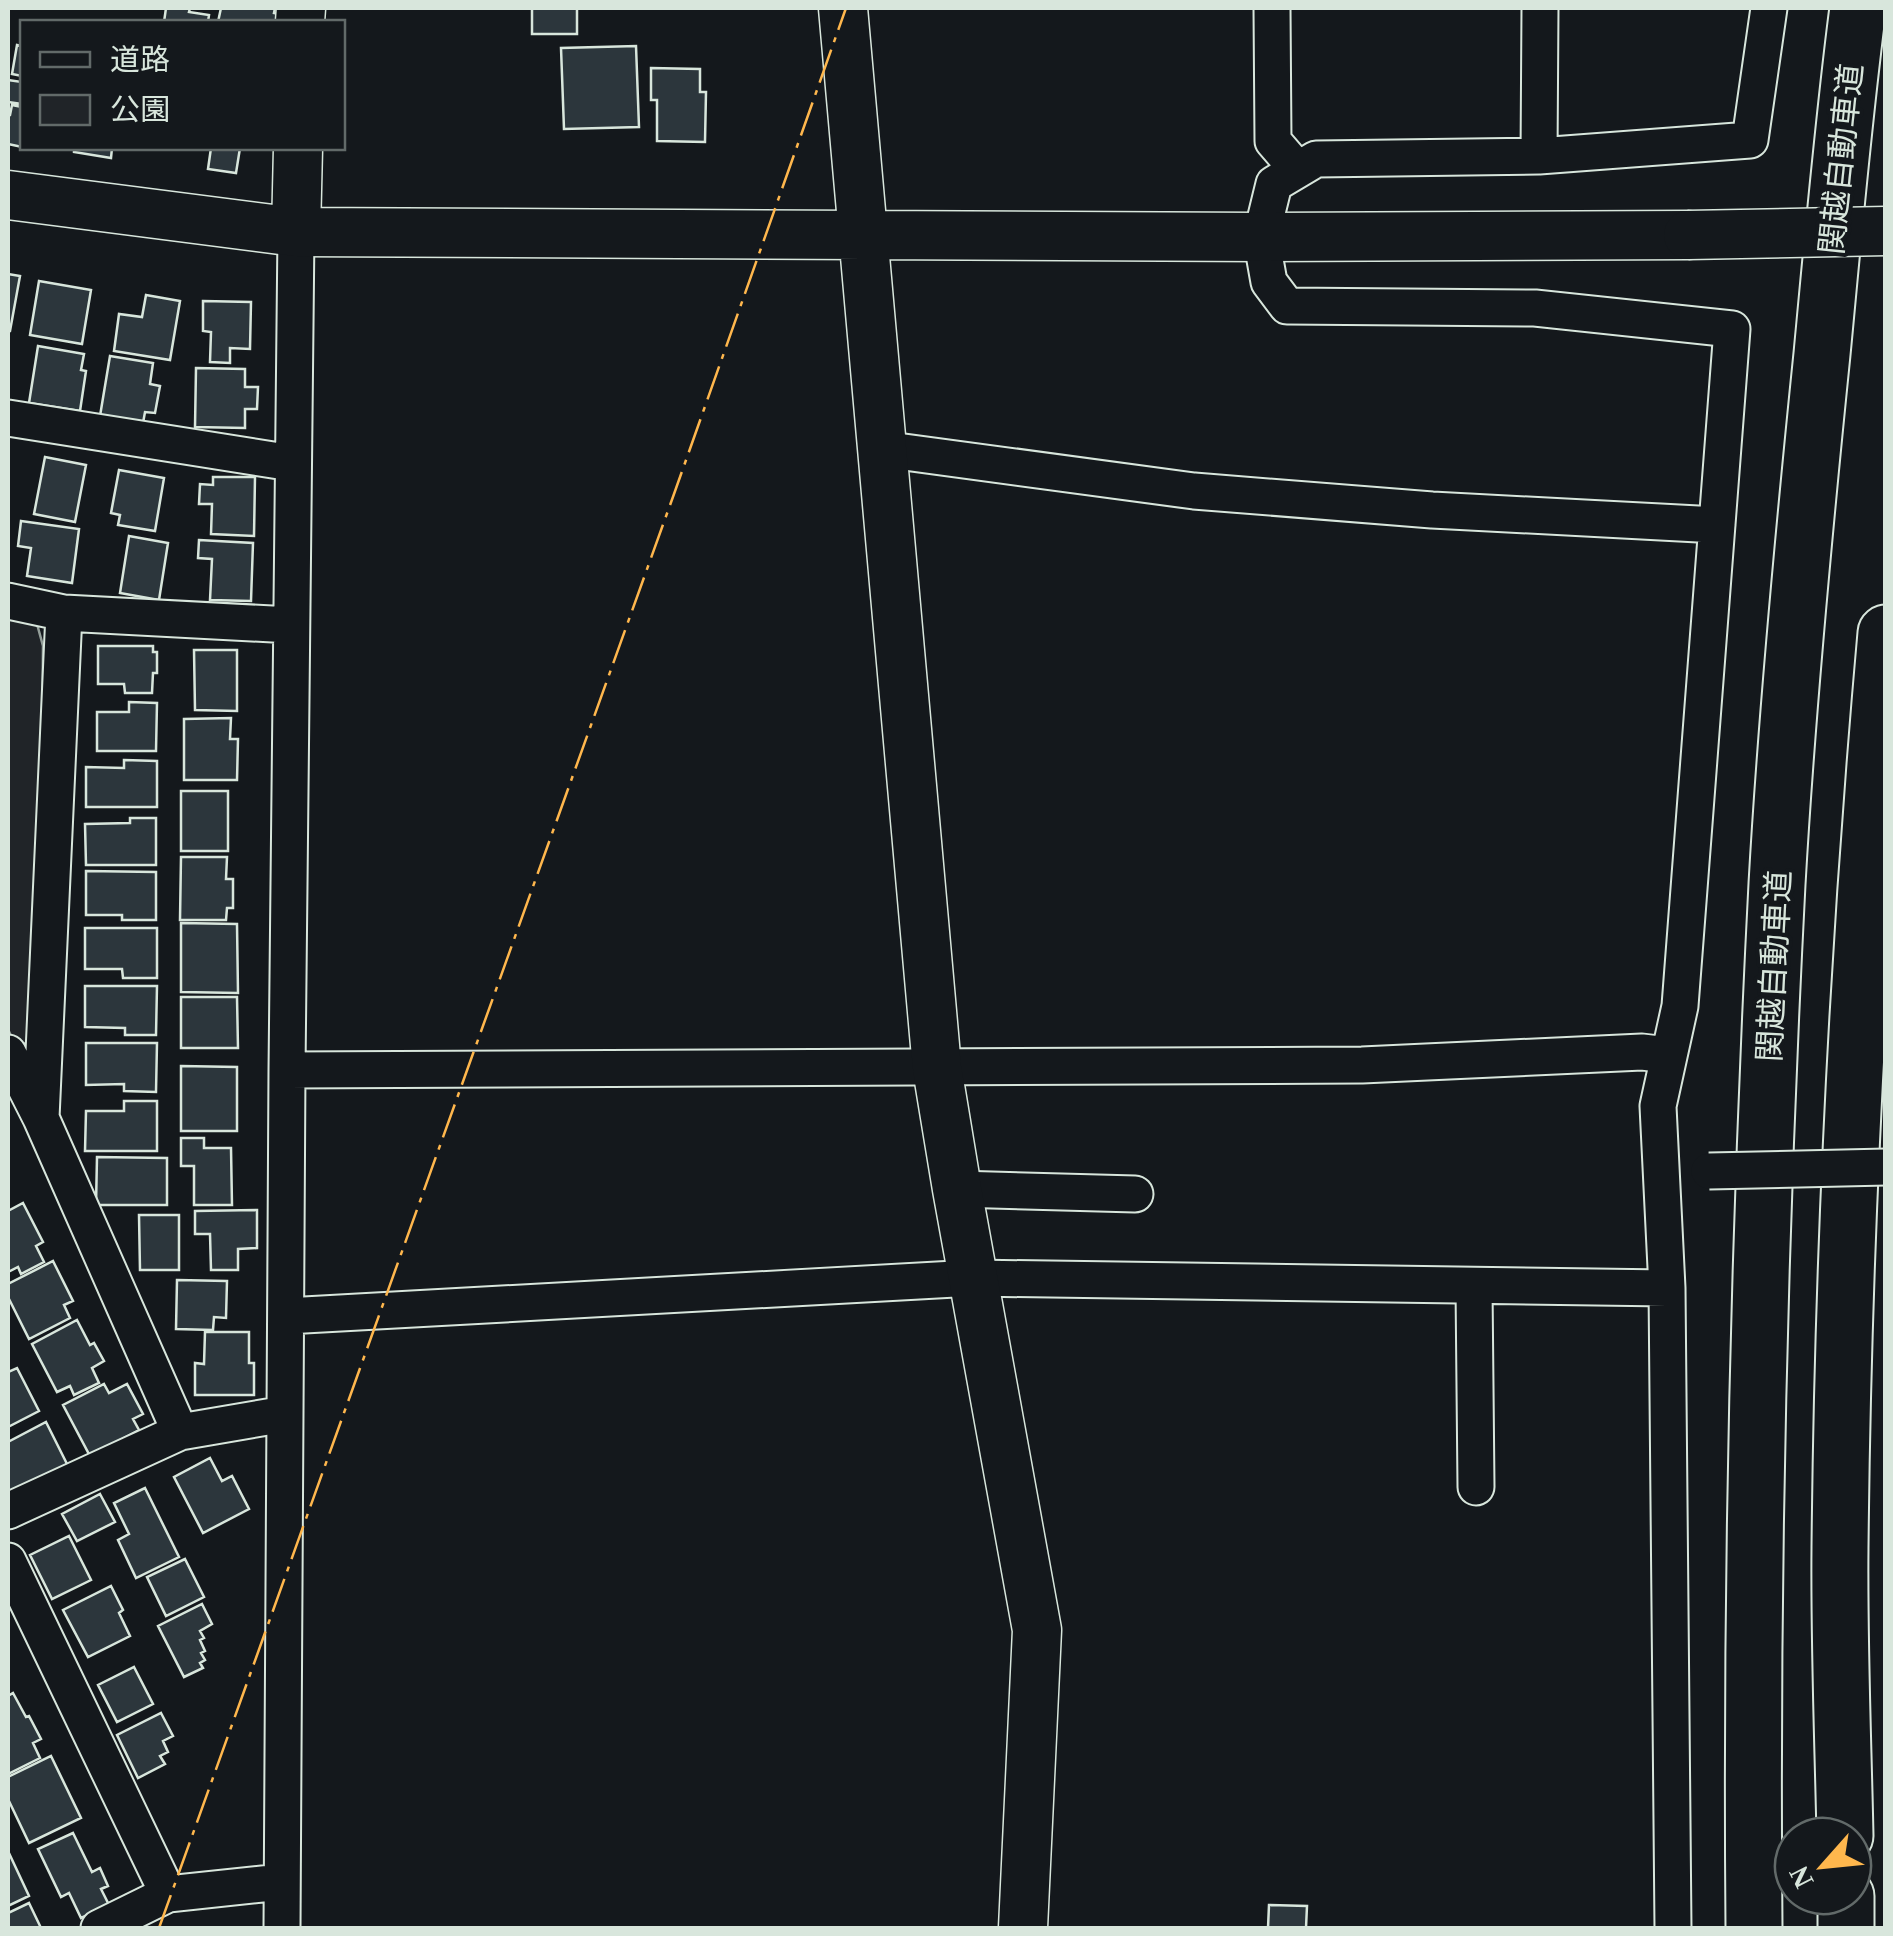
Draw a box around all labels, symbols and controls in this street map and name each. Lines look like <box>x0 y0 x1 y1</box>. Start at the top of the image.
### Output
legend <box>20 20 345 150</box>
text: 道路 <box>110 43 170 76</box>
street label: 関越自動車道 <box>1813 62 1869 256</box>
text: 公園 <box>110 93 170 126</box>
street label: 関越自動車道 <box>1751 869 1797 1063</box>
north arrow <box>1773 1816 1873 1916</box>
text: N <box>1783 1861 1820 1893</box>

